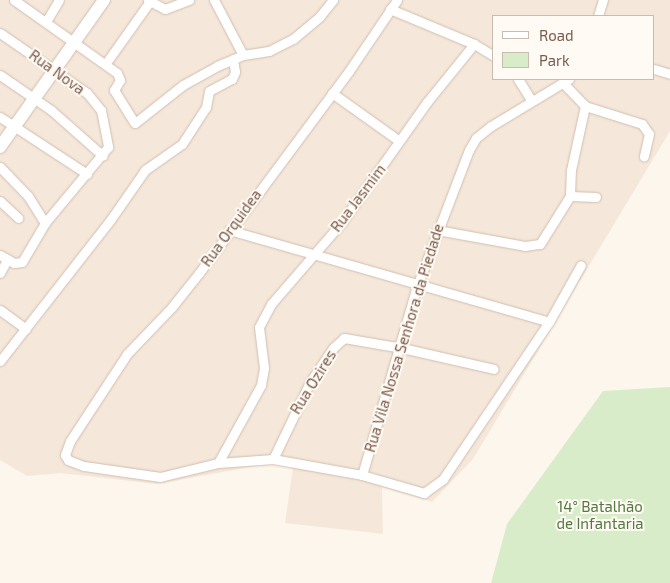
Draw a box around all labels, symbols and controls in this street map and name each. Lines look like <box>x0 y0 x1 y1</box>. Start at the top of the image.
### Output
legend <box>492 15 655 80</box>
text: Road <box>539 26 574 44</box>
street label: Rua Nova <box>26 46 88 98</box>
text: Park <box>539 51 570 69</box>
street label: Rua Jasmim <box>327 160 389 236</box>
street label: Rua Orquidea <box>197 186 265 270</box>
street label: Rua Vila Nossa Senhora da Piedade <box>361 221 447 455</box>
street label: Rua Ozires <box>286 347 340 417</box>
park label: 14° Batalhão de Infantaria <box>556 497 644 532</box>

